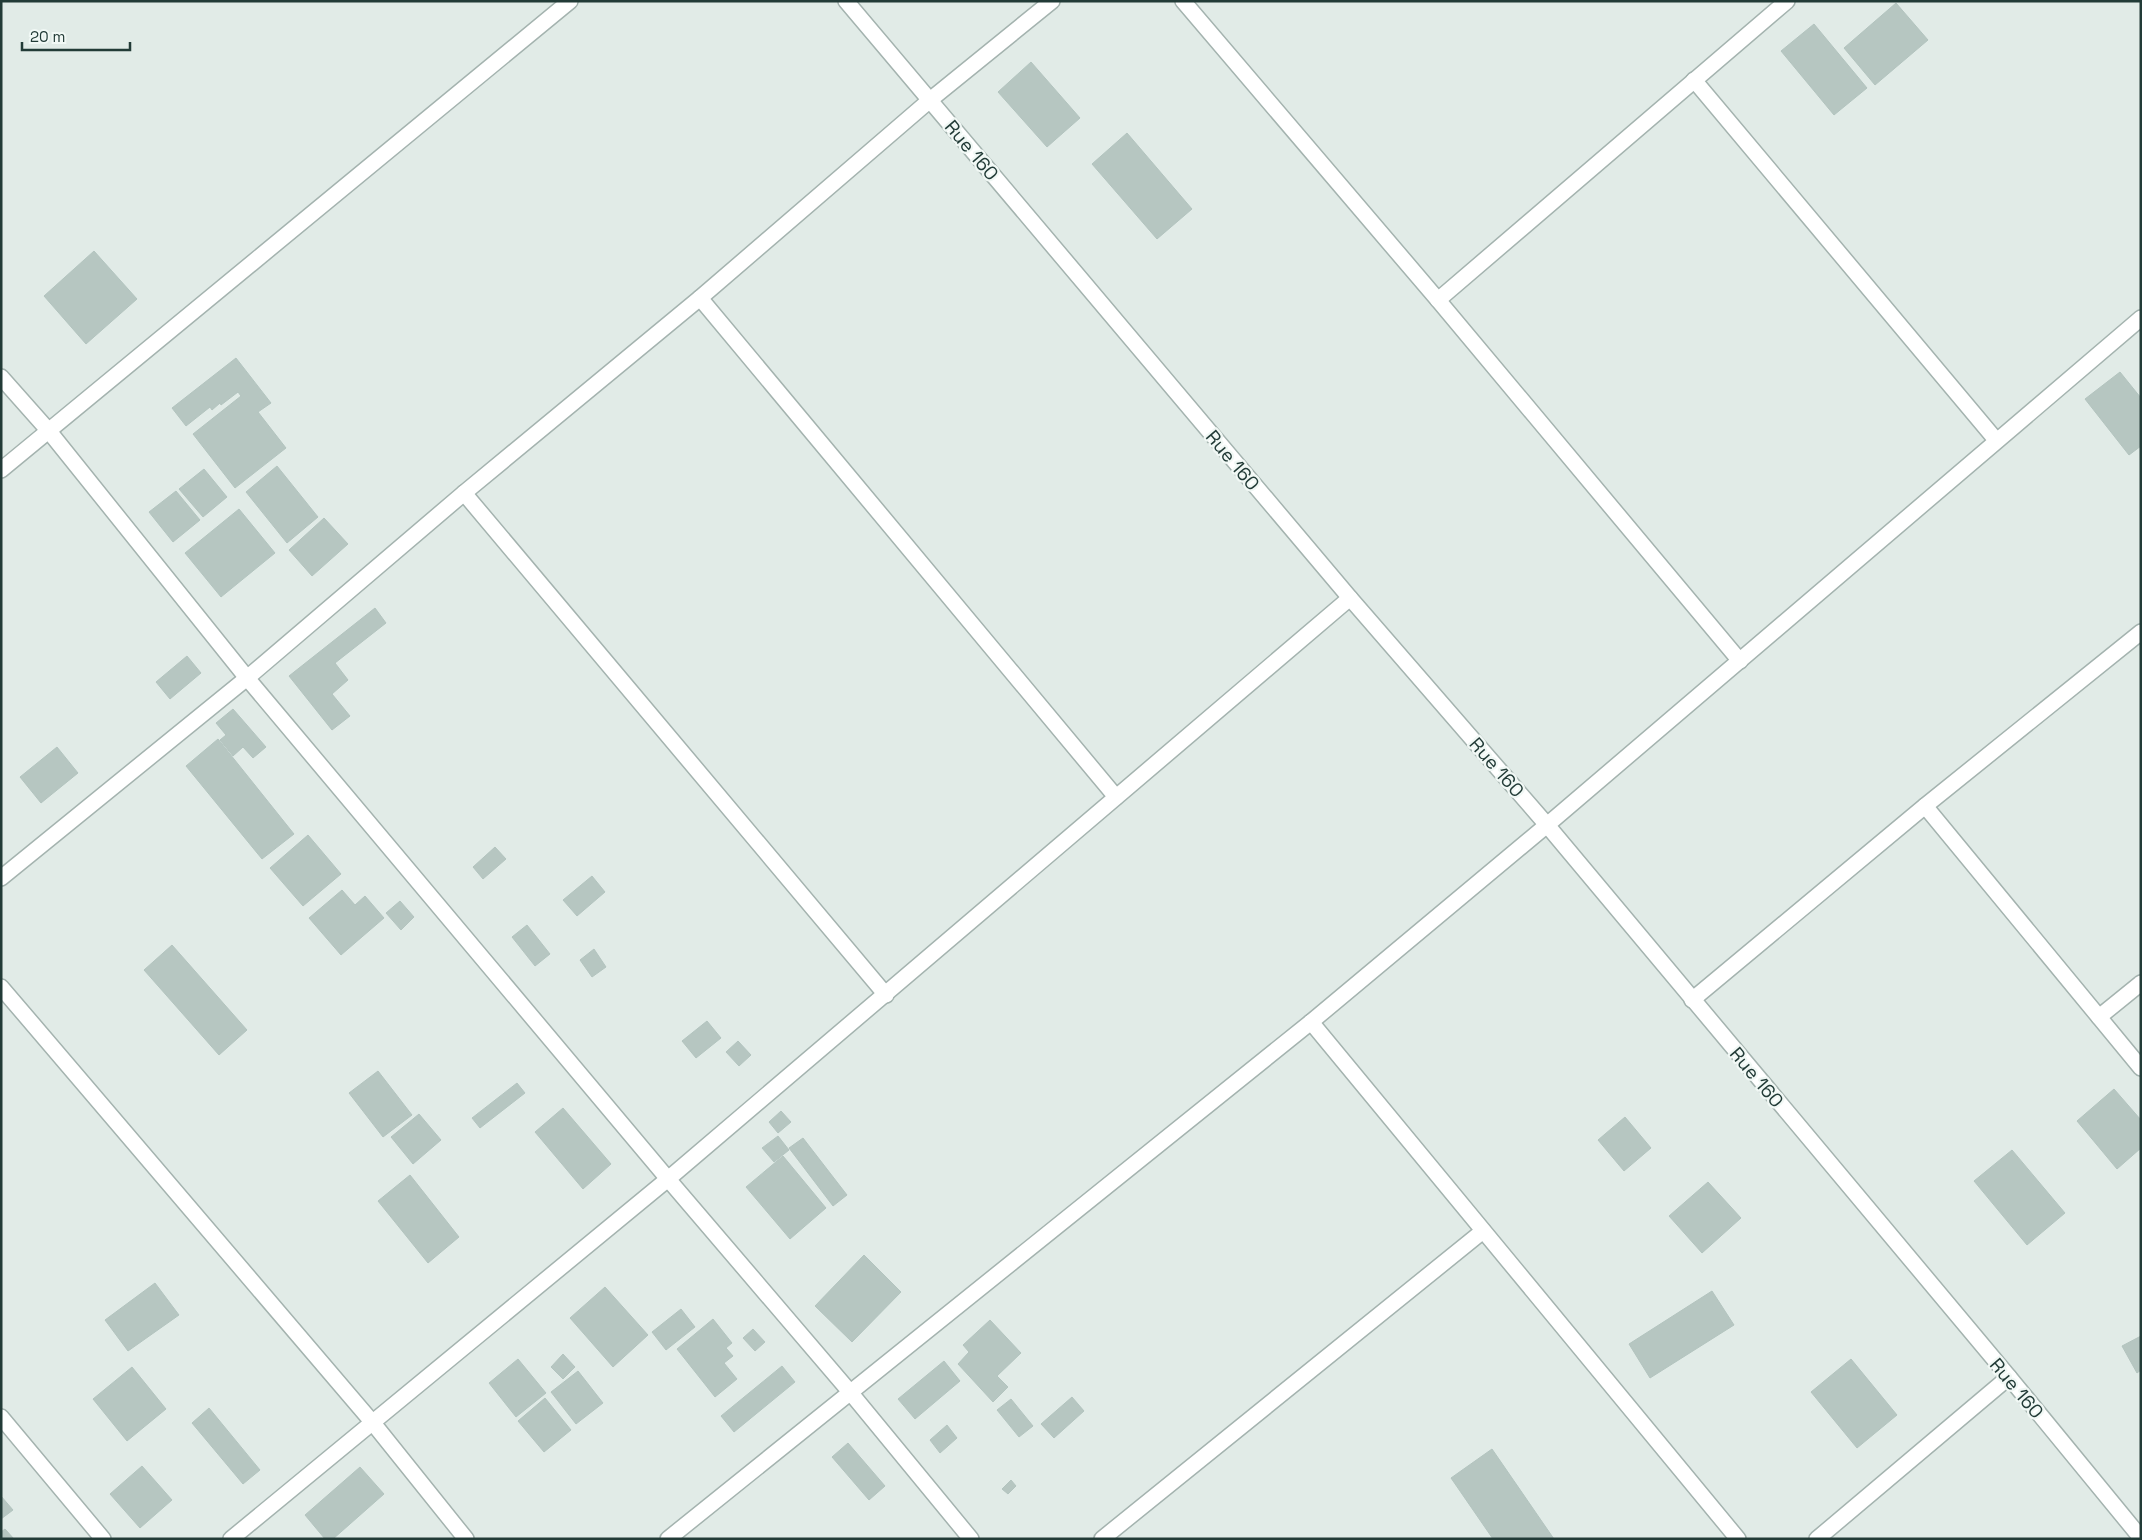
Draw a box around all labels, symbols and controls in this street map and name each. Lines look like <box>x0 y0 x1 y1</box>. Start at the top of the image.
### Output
scale bar <box>22 20 130 52</box>
text: 20 m <box>30 27 65 46</box>
street label: Rue 160 <box>939 115 1004 186</box>
street label: Rue 160 <box>1200 425 1265 496</box>
street label: Rue 160 <box>1464 732 1530 803</box>
street label: Rue 160 <box>1724 1042 1789 1113</box>
street label: Rue 160 <box>1984 1353 2049 1424</box>

